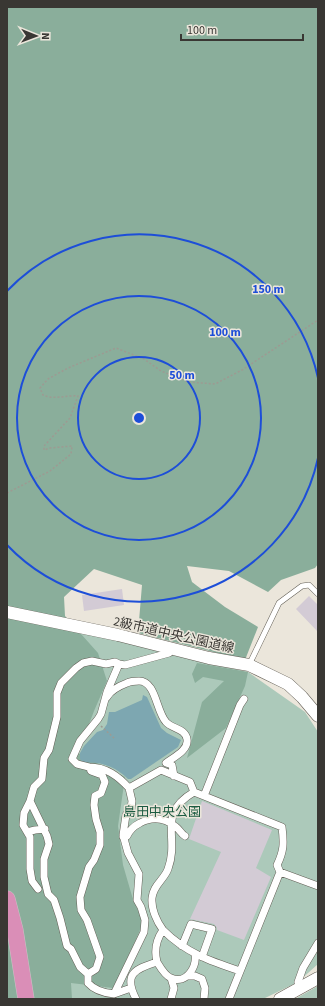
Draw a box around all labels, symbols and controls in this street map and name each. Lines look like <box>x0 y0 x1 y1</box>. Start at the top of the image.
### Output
north arrow <box>16 16 56 56</box>
scale bar <box>181 16 303 42</box>
text: 100 m <box>187 22 217 39</box>
text: N <box>38 32 53 40</box>
text: 150 m <box>252 281 284 298</box>
text: 100 m <box>209 324 241 341</box>
text: 50 m <box>169 367 195 384</box>
centre of rings <box>132 411 146 425</box>
street label: 2級市道中央公園道線 <box>112 612 236 658</box>
park label: 島田中央公園 <box>123 803 201 821</box>

